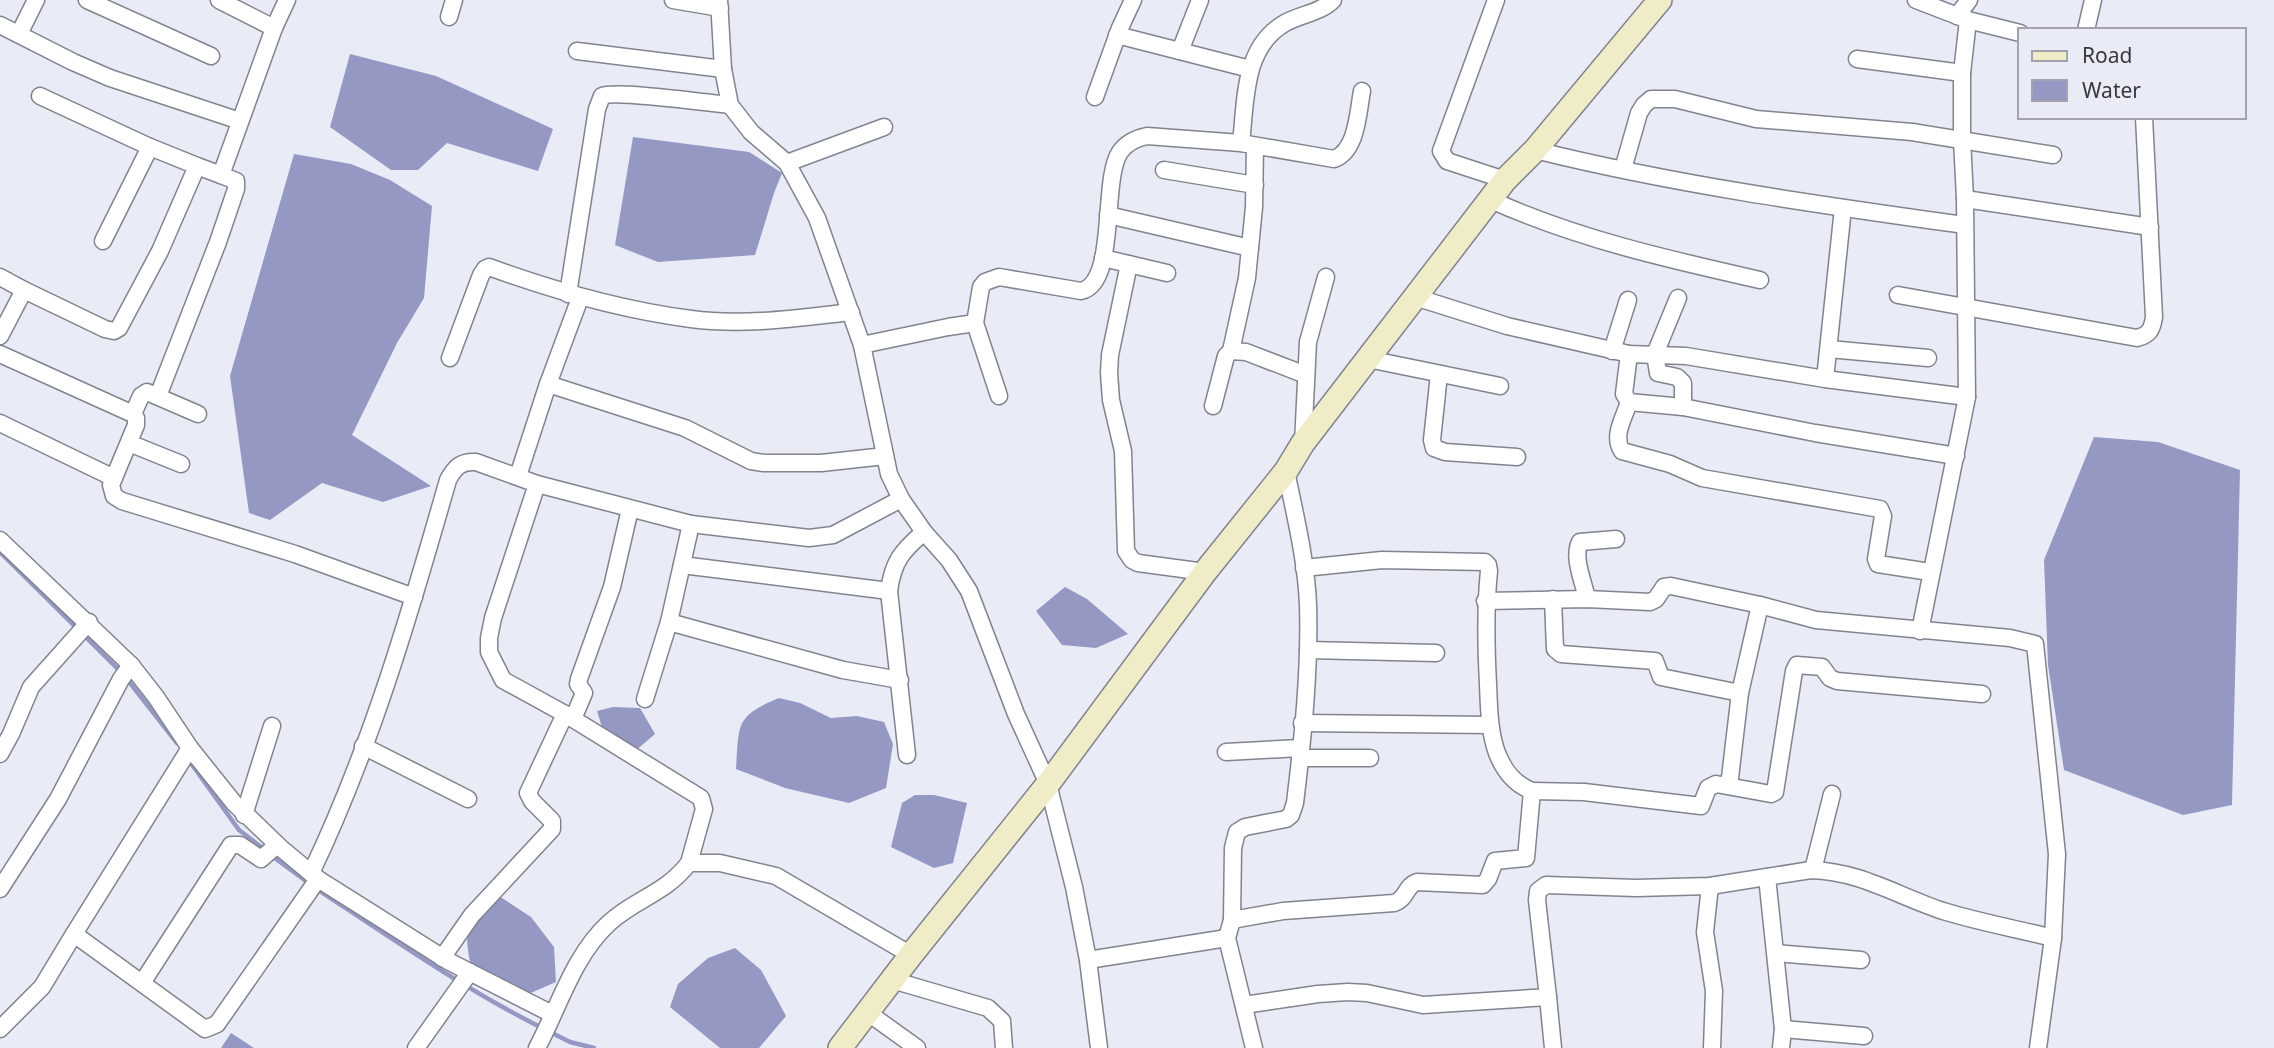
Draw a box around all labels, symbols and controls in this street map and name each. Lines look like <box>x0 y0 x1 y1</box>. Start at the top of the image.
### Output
legend <box>2018 28 2246 119</box>
text: Road <box>2082 41 2132 69</box>
text: Water <box>2082 76 2141 104</box>

